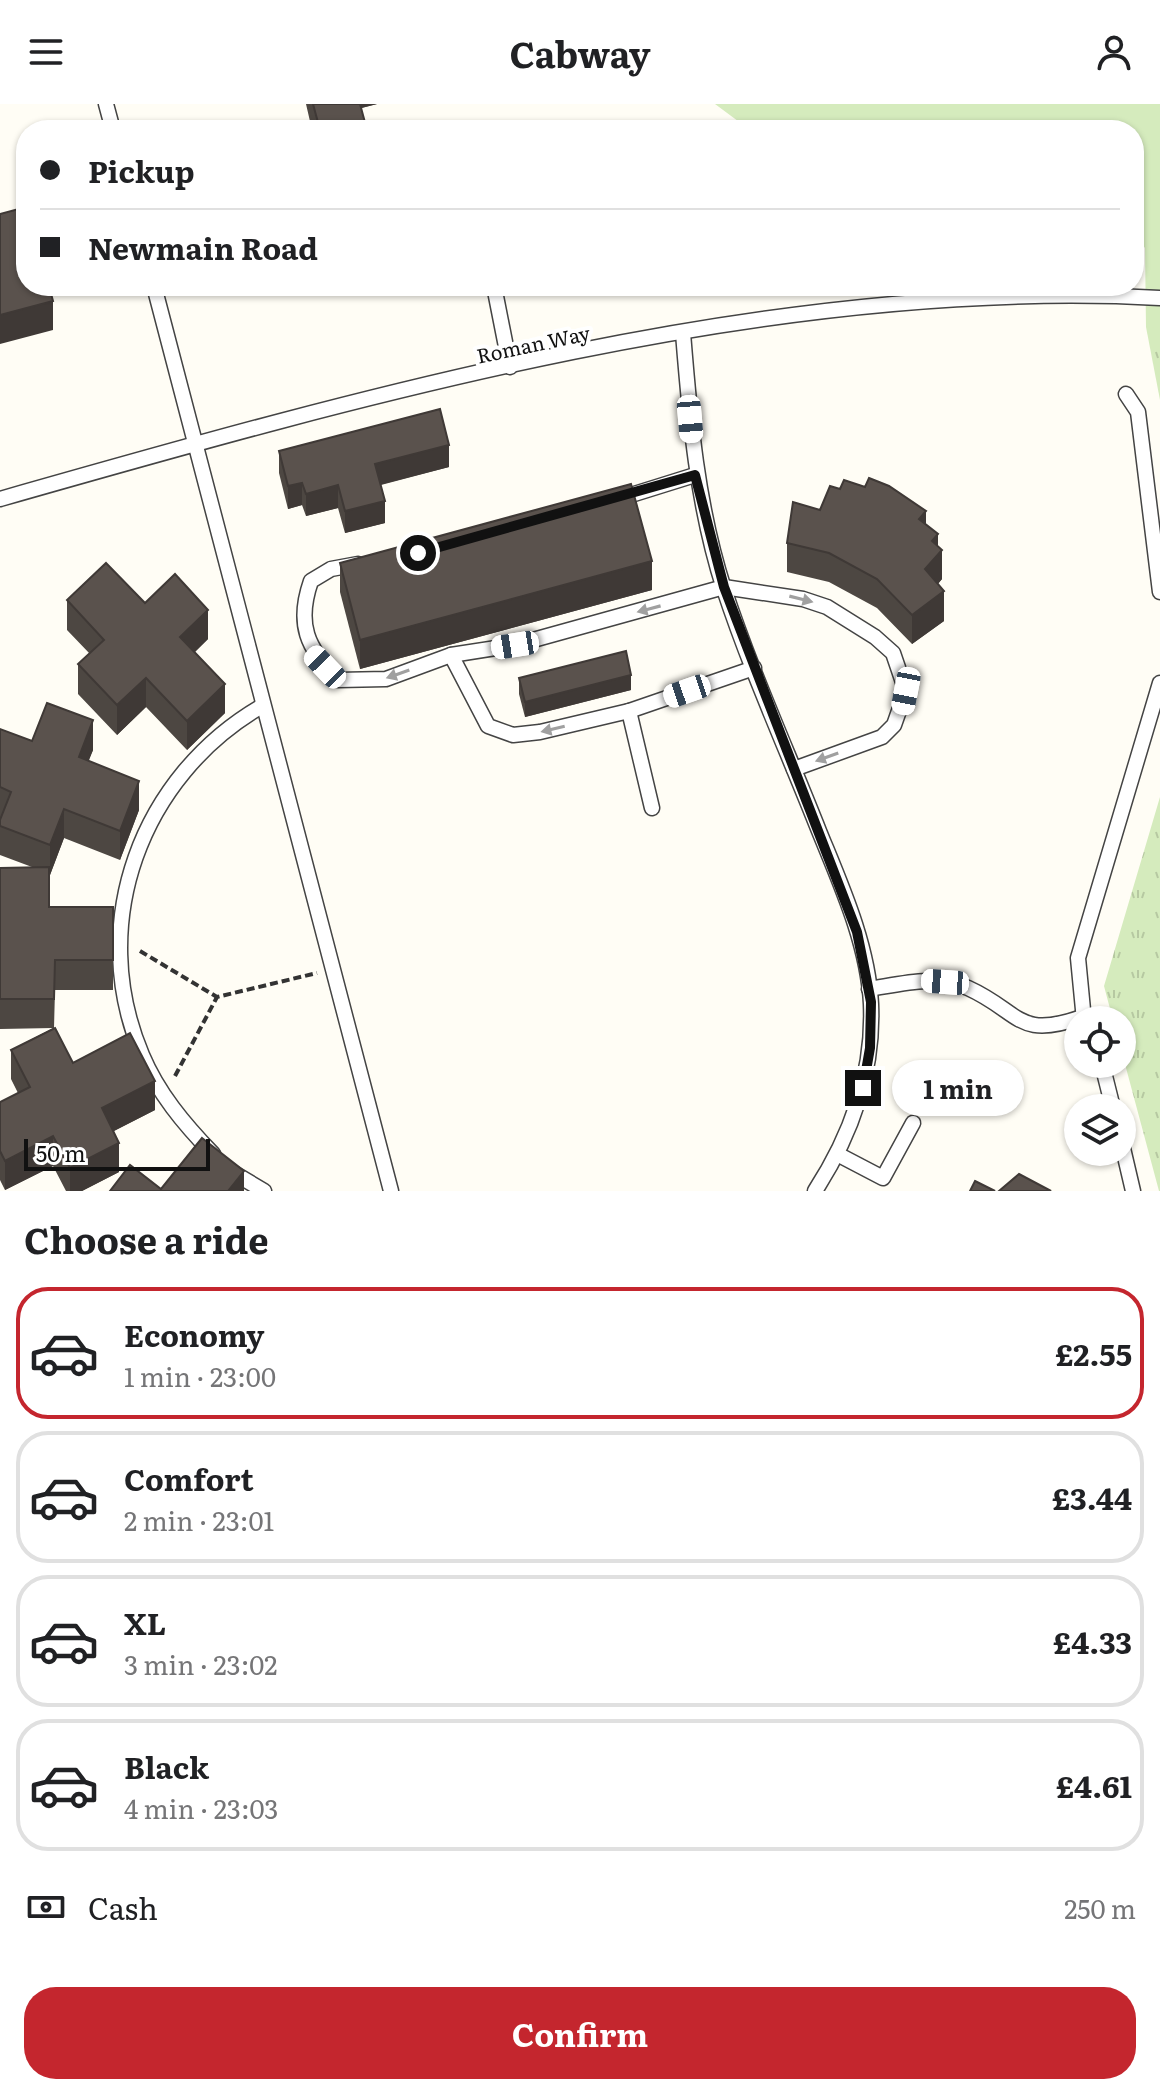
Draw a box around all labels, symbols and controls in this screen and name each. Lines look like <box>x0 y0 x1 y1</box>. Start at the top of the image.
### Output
text: Cabway <box>509 26 651 79</box>
icon: menu <box>24 30 68 74</box>
icon: person <box>1092 30 1136 74</box>
text: Pickup <box>88 148 195 192</box>
text: Newmain Road <box>88 225 318 269</box>
street label: Roman Way <box>473 316 593 370</box>
car <box>676 394 704 444</box>
route start <box>400 535 436 571</box>
one-way arrow <box>788 594 813 606</box>
one-way arrow <box>636 603 660 616</box>
car <box>489 629 541 661</box>
car <box>300 641 350 693</box>
car <box>890 665 922 717</box>
one-way arrow <box>386 669 410 681</box>
car <box>660 672 714 710</box>
one-way arrow <box>541 723 566 736</box>
one-way arrow <box>815 751 839 764</box>
car <box>920 968 970 996</box>
map controls <box>1064 1006 1136 1166</box>
button: locate <box>1064 1006 1136 1078</box>
callout: 1 min <box>891 1060 1023 1116</box>
text: 1 min <box>923 1068 993 1107</box>
route end <box>845 1070 881 1106</box>
button: layers <box>1064 1094 1136 1166</box>
scale bar <box>24 1135 210 1171</box>
text: 50 m <box>36 1136 86 1169</box>
text: Choose a ride <box>24 1212 269 1265</box>
text: Economy <box>124 1312 264 1356</box>
icon: car <box>28 1317 100 1389</box>
text: £2.55 <box>1055 1331 1132 1375</box>
text: 1 min · 23:00 <box>124 1356 276 1395</box>
text: Comfort <box>124 1456 254 1500</box>
icon: car <box>28 1461 100 1533</box>
text: £3.44 <box>1052 1475 1132 1519</box>
text: 2 min · 23:01 <box>124 1500 274 1539</box>
text: XL <box>124 1600 166 1644</box>
icon: car <box>28 1605 100 1677</box>
text: £4.33 <box>1053 1619 1132 1663</box>
text: 3 min · 23:02 <box>124 1644 277 1683</box>
text: Black <box>124 1744 209 1788</box>
icon: car <box>28 1749 100 1821</box>
text: £4.61 <box>1056 1763 1132 1807</box>
text: 4 min · 23:03 <box>124 1788 278 1827</box>
icon: cash <box>24 1885 68 1929</box>
text: Cash <box>88 1885 158 1929</box>
text: 250 m <box>1064 1888 1136 1927</box>
button: Confirm <box>24 1987 1136 2079</box>

